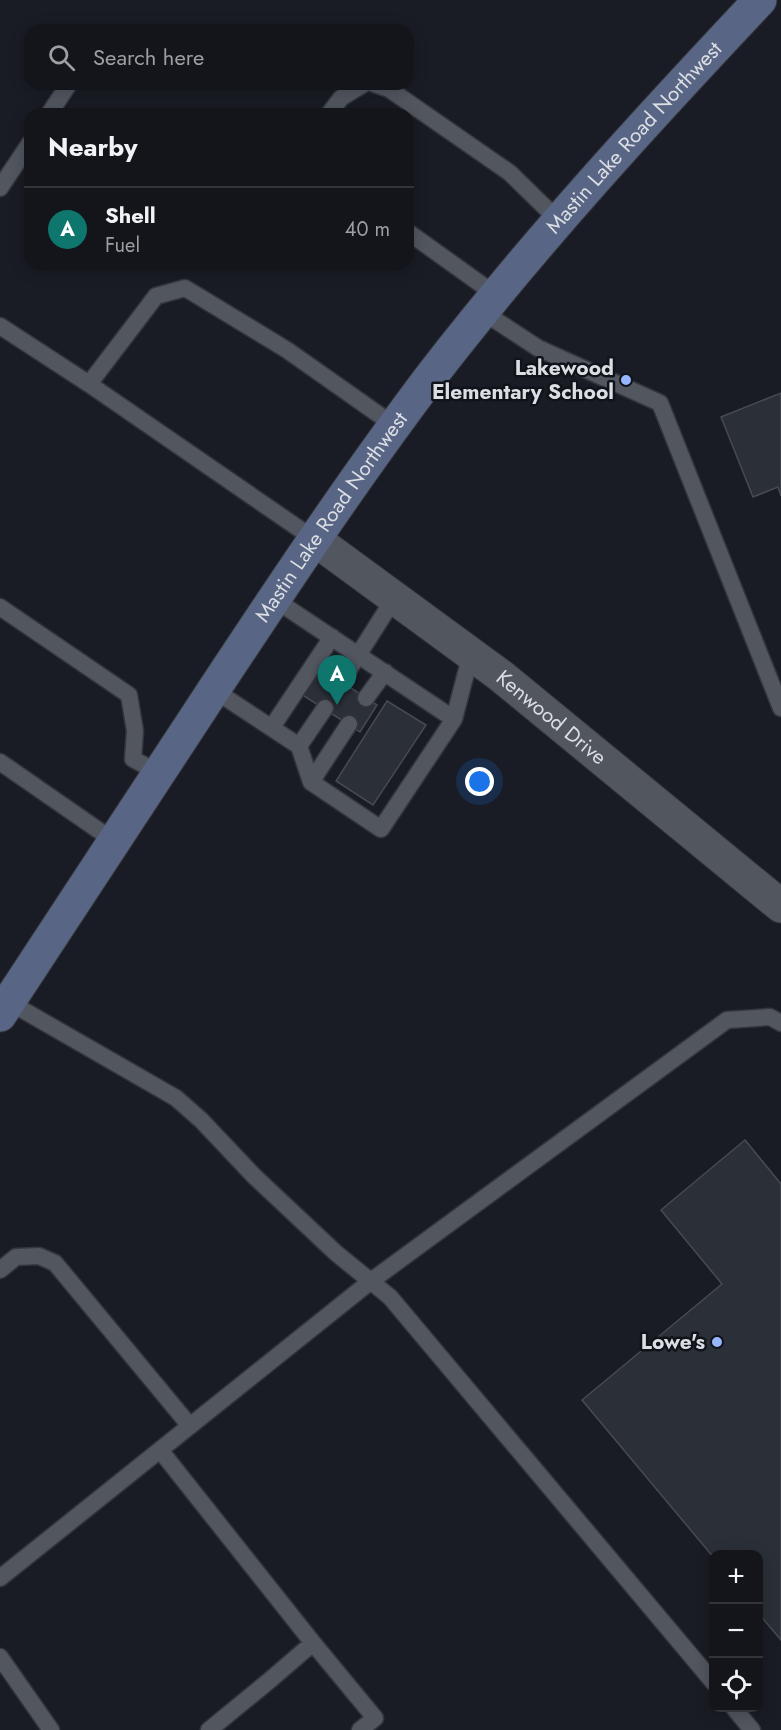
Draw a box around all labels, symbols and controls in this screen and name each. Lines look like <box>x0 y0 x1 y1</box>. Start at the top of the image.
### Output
search box <box>24 24 414 90</box>
street label: Mastin Lake Road Northwest <box>539 35 729 240</box>
icon: search <box>45 41 78 74</box>
text: Search here <box>93 41 204 73</box>
text: Nearby <box>48 128 137 166</box>
text: Shell <box>105 199 156 231</box>
text: A <box>60 215 75 244</box>
text: 40 m <box>345 215 390 244</box>
text: Fuel <box>105 231 140 260</box>
place label: Lakewood Elementary School <box>432 353 614 407</box>
marker: Lakewood Elementary School <box>619 373 633 387</box>
street label: Mastin Lake Road Northwest <box>248 406 415 628</box>
pin: A <box>318 656 356 705</box>
street label: Kenwood Drive <box>490 663 613 772</box>
your location <box>465 767 494 796</box>
place label: Lowe's <box>641 1327 705 1357</box>
marker: Lowe's <box>710 1335 724 1349</box>
map controls <box>709 1550 763 1712</box>
button: + <box>709 1550 763 1604</box>
button: − <box>709 1604 763 1658</box>
button: locate <box>709 1658 763 1712</box>

